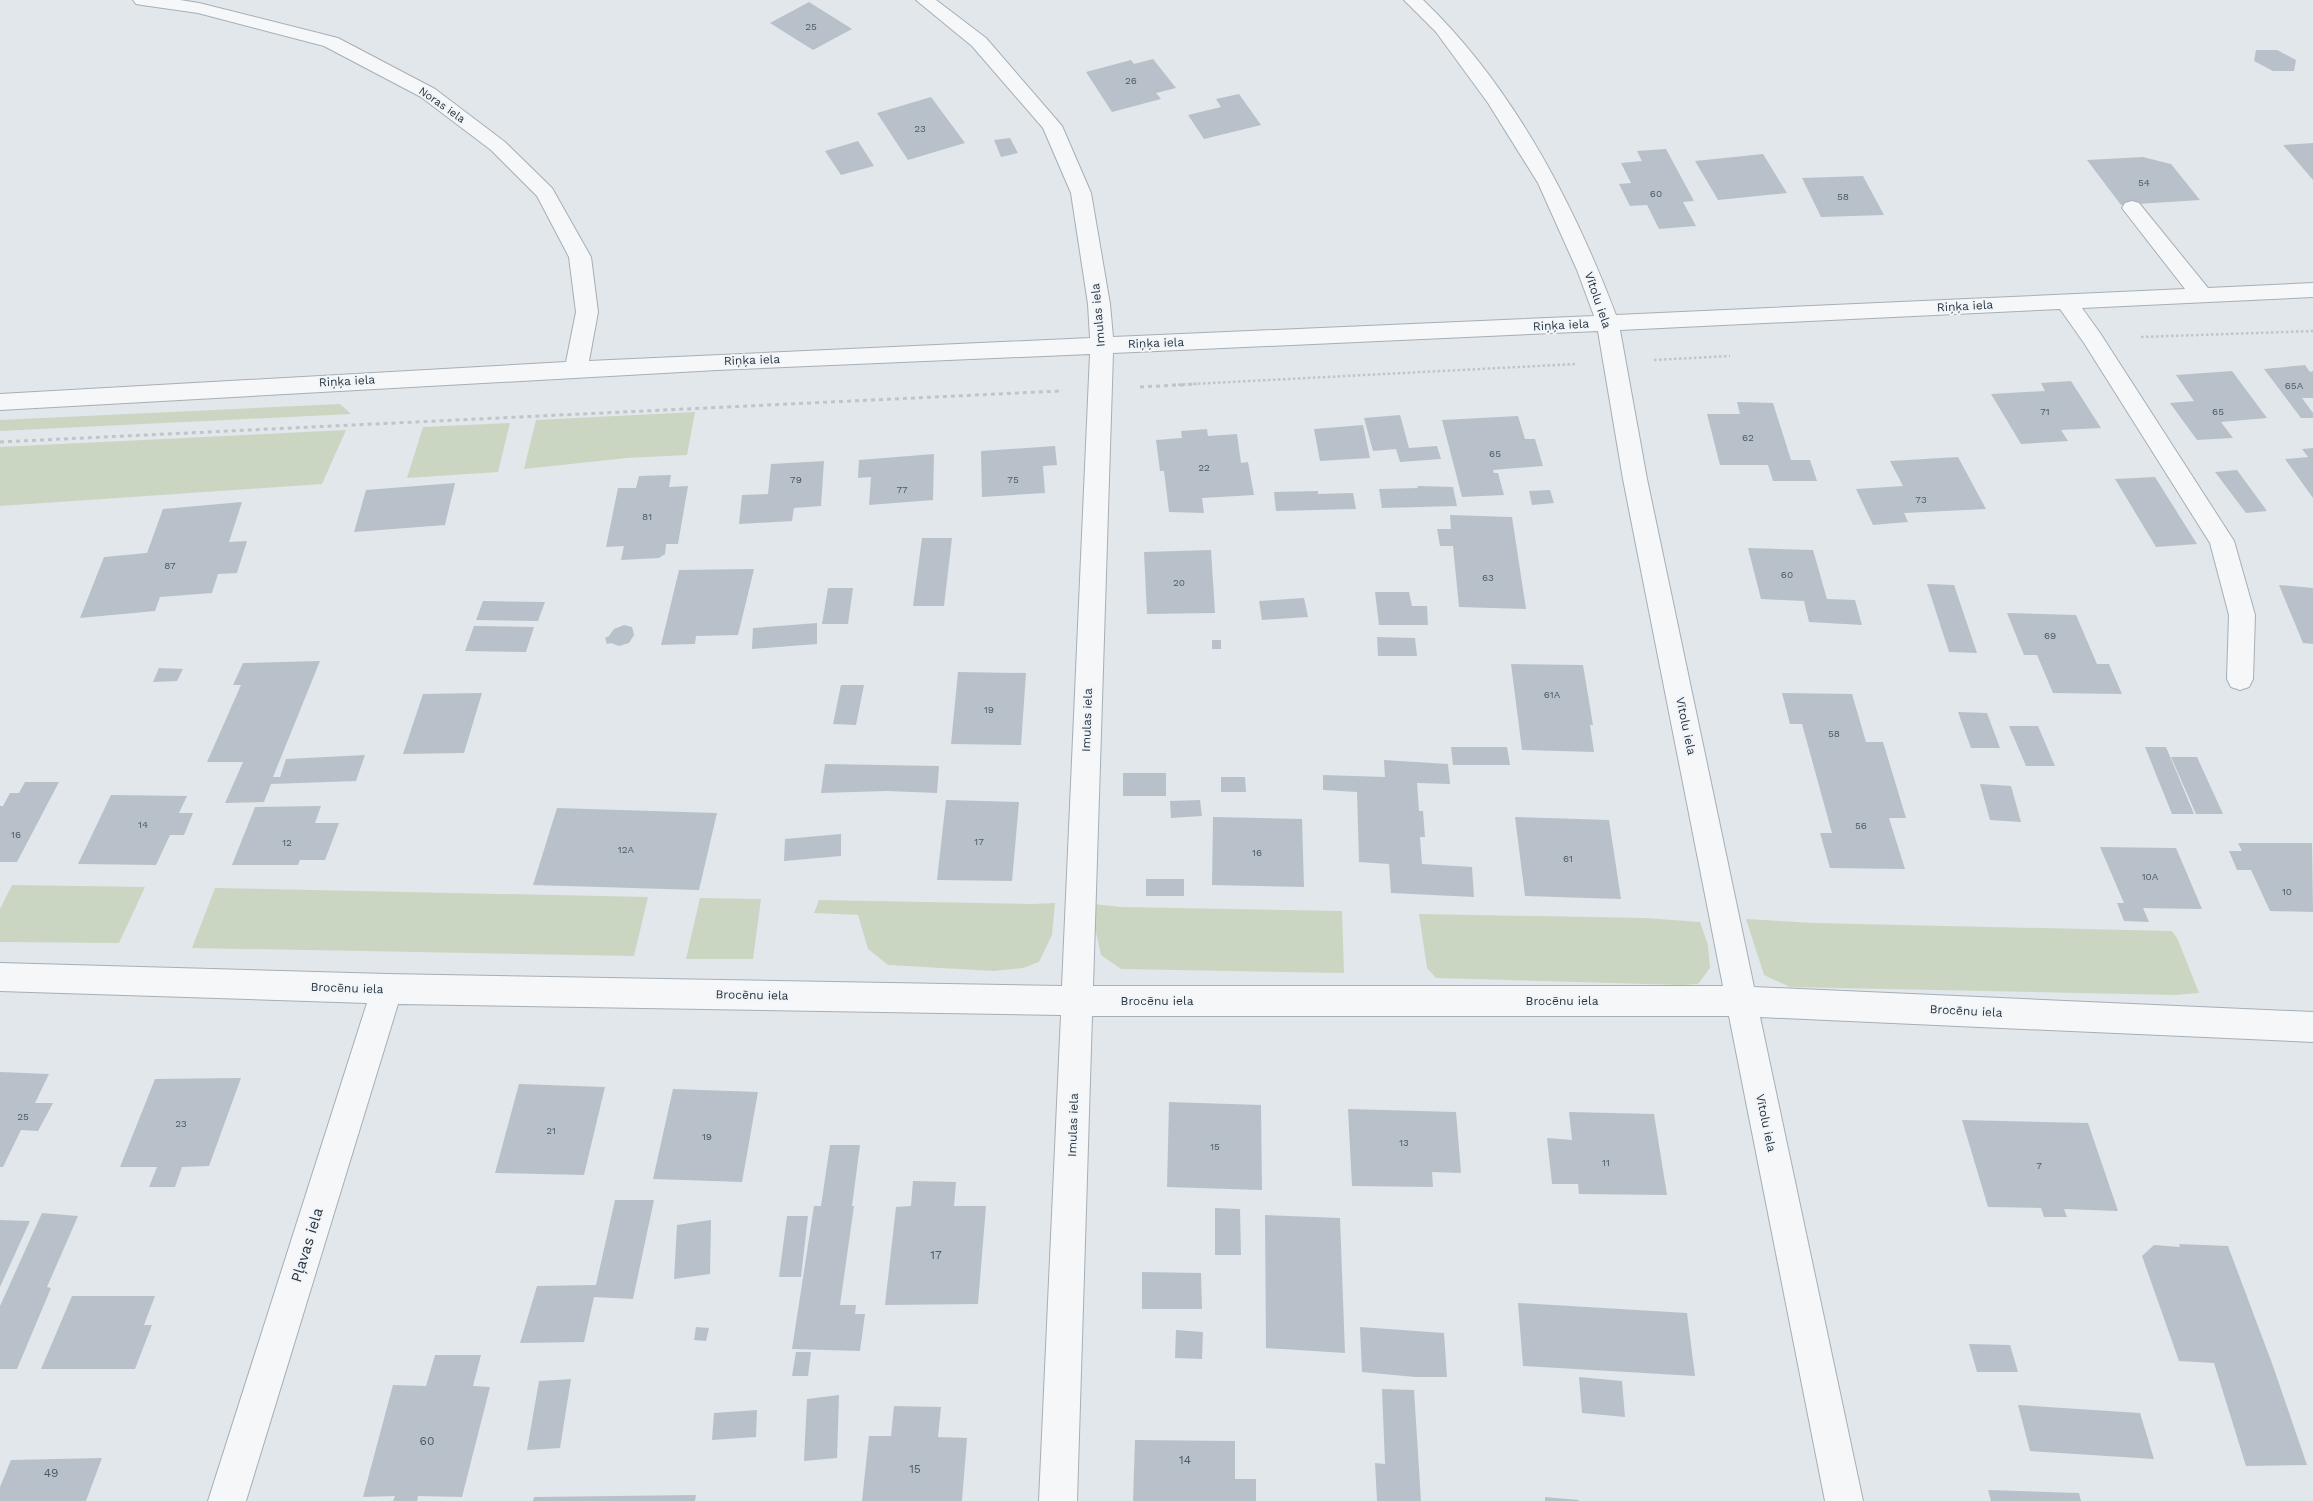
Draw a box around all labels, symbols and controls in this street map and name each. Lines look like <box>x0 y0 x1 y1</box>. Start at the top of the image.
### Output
house number: 25 <box>805 21 817 32</box>
house number: 26 <box>1125 75 1137 86</box>
street label: Noras iela <box>416 84 468 126</box>
house number: 23 <box>914 123 926 134</box>
house number: 54 <box>2138 177 2150 188</box>
house number: 60 <box>1650 188 1662 199</box>
house number: 58 <box>1837 191 1849 202</box>
street label: Vītolu iela <box>1582 270 1614 330</box>
street label: Imulas iela <box>1088 282 1108 347</box>
street label: Riņķa iela <box>1936 298 1994 314</box>
street label: Riņķa iela <box>1532 317 1590 333</box>
street label: Riņķa iela <box>1128 335 1185 351</box>
street label: Riņķa iela <box>724 352 781 368</box>
street label: Riņķa iela <box>318 373 376 389</box>
house number: 65A <box>2285 380 2304 391</box>
house number: 71 <box>2040 406 2050 417</box>
house number: 65 <box>2212 406 2224 417</box>
house number: 62 <box>1742 432 1754 443</box>
house number: 65 <box>1489 448 1501 459</box>
house number: 22 <box>1198 462 1210 473</box>
house number: 79 <box>790 474 802 485</box>
house number: 75 <box>1007 474 1019 485</box>
house number: 77 <box>896 484 908 495</box>
house number: 73 <box>1915 494 1927 505</box>
house number: 81 <box>642 511 652 522</box>
house number: 87 <box>164 560 176 571</box>
house number: 60 <box>1781 569 1793 580</box>
house number: 63 <box>1482 572 1494 583</box>
house number: 20 <box>1173 577 1185 588</box>
house number: 69 <box>2044 630 2056 641</box>
street label: Imulas iela <box>1079 688 1095 752</box>
house number: 61A <box>1544 689 1561 700</box>
street label: Vītolu iela <box>1673 696 1699 756</box>
house number: 19 <box>984 704 994 715</box>
house number: 58 <box>1828 728 1840 739</box>
house number: 14 <box>138 819 148 830</box>
house number: 56 <box>1855 820 1867 831</box>
house number: 16 <box>11 829 21 840</box>
house number: 17 <box>974 836 984 847</box>
house number: 12 <box>282 837 292 848</box>
house number: 12A <box>618 844 635 855</box>
house number: 16 <box>1252 847 1262 858</box>
house number: 61 <box>1563 853 1573 864</box>
house number: 10A <box>2142 871 2159 882</box>
house number: 10 <box>2282 886 2292 897</box>
street label: Brocēnu iela <box>310 980 384 996</box>
street label: Brocēnu iela <box>715 987 789 1003</box>
street label: Brocēnu iela <box>1121 994 1194 1008</box>
street label: Brocēnu iela <box>1526 994 1599 1008</box>
street label: Brocēnu iela <box>1929 1002 2003 1020</box>
street label: Imulas iela <box>1065 1093 1081 1157</box>
street label: Vītolu iela <box>1753 1093 1779 1153</box>
house number: 25 <box>17 1111 29 1122</box>
house number: 23 <box>175 1118 187 1129</box>
house number: 21 <box>546 1125 556 1136</box>
house number: 19 <box>702 1131 712 1142</box>
house number: 13 <box>1399 1137 1409 1148</box>
house number: 15 <box>1210 1141 1220 1152</box>
house number: 11 <box>1602 1157 1610 1168</box>
house number: 7 <box>2036 1160 2042 1171</box>
street label: Pļavas iela <box>287 1205 327 1284</box>
house number: 17 <box>930 1248 942 1262</box>
house number: 60 <box>420 1434 434 1448</box>
house number: 14 <box>1179 1453 1191 1467</box>
house number: 15 <box>909 1462 921 1476</box>
house number: 49 <box>44 1466 58 1480</box>

